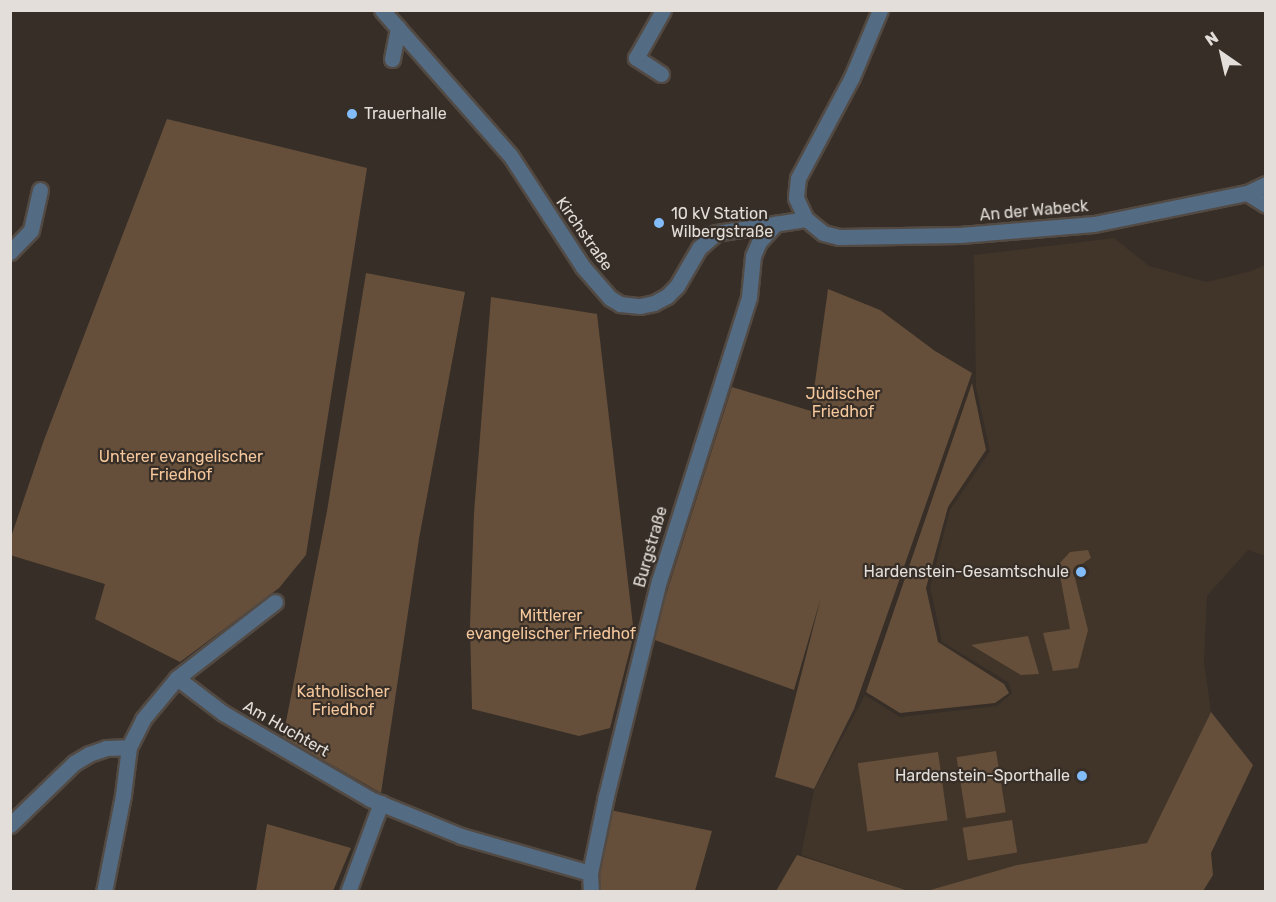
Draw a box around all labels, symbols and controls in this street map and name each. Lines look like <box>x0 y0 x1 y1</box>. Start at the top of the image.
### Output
north arrow <box>1192 24 1252 84</box>
text: N <box>1202 28 1222 50</box>
place label: Trauerhalle <box>364 104 447 124</box>
marker: Trauerhalle <box>345 107 359 121</box>
street label: Kirchstraße <box>552 193 616 275</box>
street label: An der Wabeck <box>979 197 1089 225</box>
place label: 10 kV Station Wilbergstraße <box>671 204 773 242</box>
marker: 10 kV Station Wilbergstraße <box>652 216 666 230</box>
park label: Jüdischer Friedhof <box>806 384 880 422</box>
park label: Unterer evangelischer Friedhof <box>99 447 263 485</box>
street label: Burgstraße <box>630 504 672 590</box>
place label: Hardenstein-Gesamtschule <box>864 562 1069 582</box>
marker: Hardenstein-Gesamtschule <box>1074 565 1088 579</box>
park label: Mittlerer evangelischer Friedhof <box>466 606 636 644</box>
park label: Katholischer Friedhof <box>297 682 389 720</box>
street label: Am Huchtert <box>240 697 332 761</box>
place label: Hardenstein-Sporthalle <box>895 766 1070 786</box>
marker: Hardenstein-Sporthalle <box>1075 769 1089 783</box>

